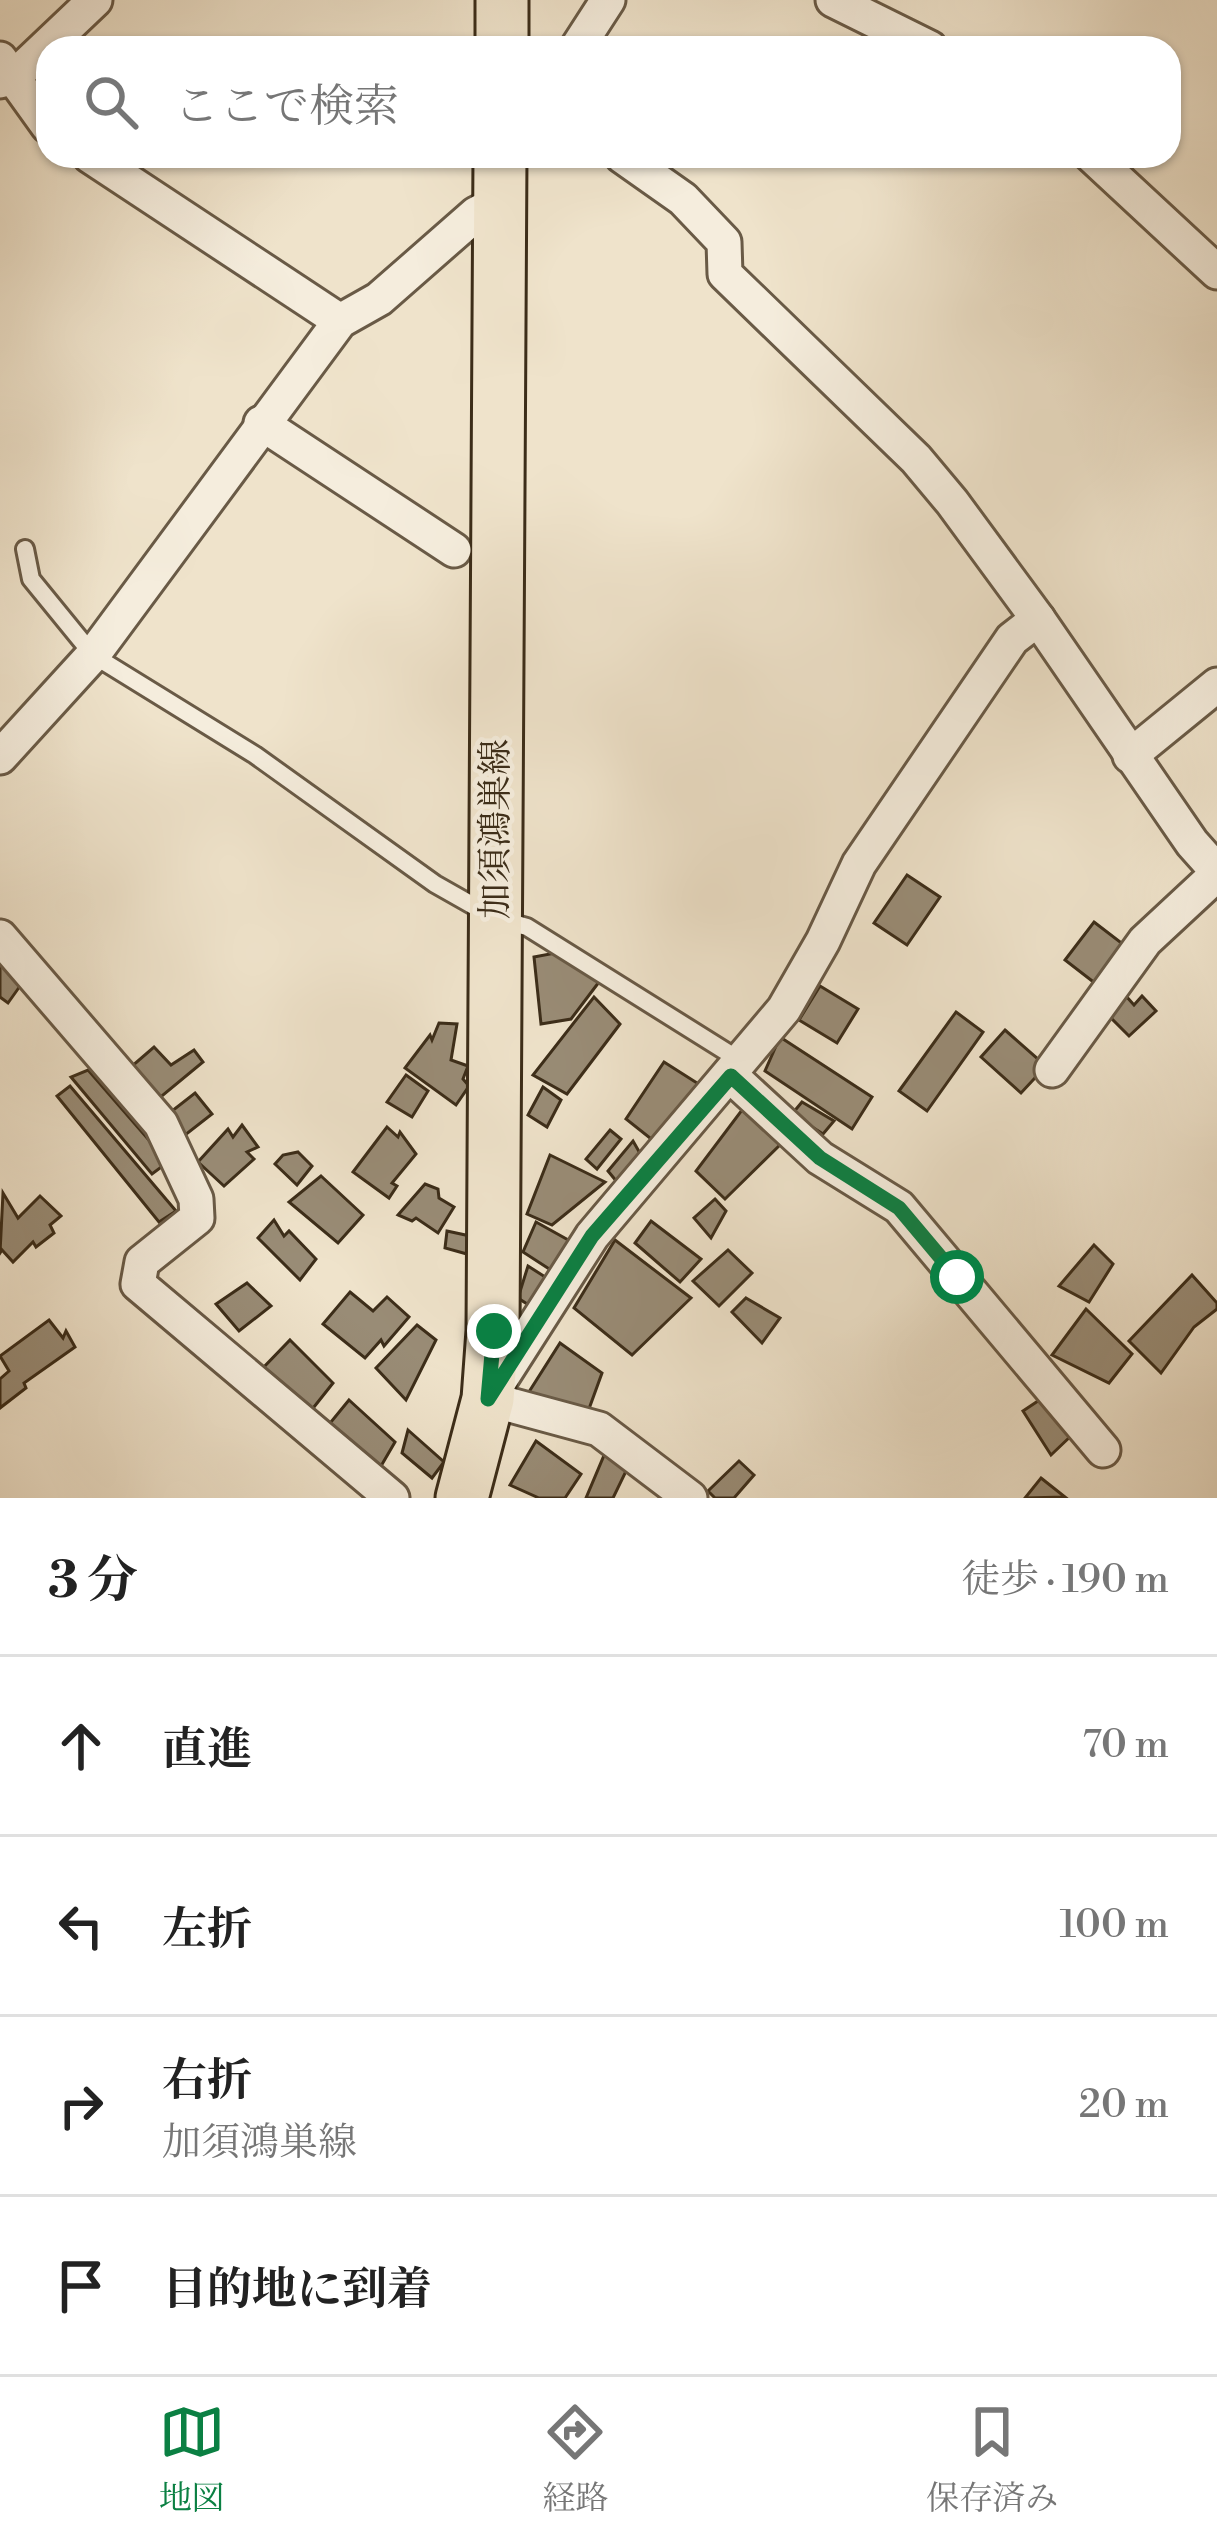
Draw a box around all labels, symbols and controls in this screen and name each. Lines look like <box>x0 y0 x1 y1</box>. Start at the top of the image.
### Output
search box <box>36 36 1181 168</box>
icon: search <box>78 69 144 135</box>
text: ここで検索 <box>174 79 399 136</box>
street label: 加須鴻巣線 <box>474 739 519 919</box>
route start <box>930 1250 984 1304</box>
route end <box>467 1304 521 1358</box>
text: 3 分 <box>48 1550 138 1614</box>
text: 徒歩 · 190 m <box>961 1556 1169 1605</box>
icon: ahead <box>48 1713 114 1779</box>
text: 70 m <box>1082 1721 1169 1770</box>
text: 直進 <box>162 1722 252 1779</box>
icon: left <box>48 1893 114 1959</box>
text: 100 m <box>1060 1901 1169 1950</box>
text: 左折 <box>162 1902 252 1959</box>
text: 右折 <box>162 2053 252 2110</box>
icon: right <box>48 2073 114 2139</box>
text: 20 m <box>1079 2081 1169 2130</box>
text: 加須鴻巣線 <box>162 2119 357 2168</box>
icon: arrive <box>48 2253 114 2319</box>
text: 目的地に到着 <box>162 2262 432 2319</box>
tab: 地図 <box>159 2399 225 2520</box>
tab: 経路 <box>542 2399 608 2520</box>
tab: 保存済み <box>926 2399 1058 2520</box>

